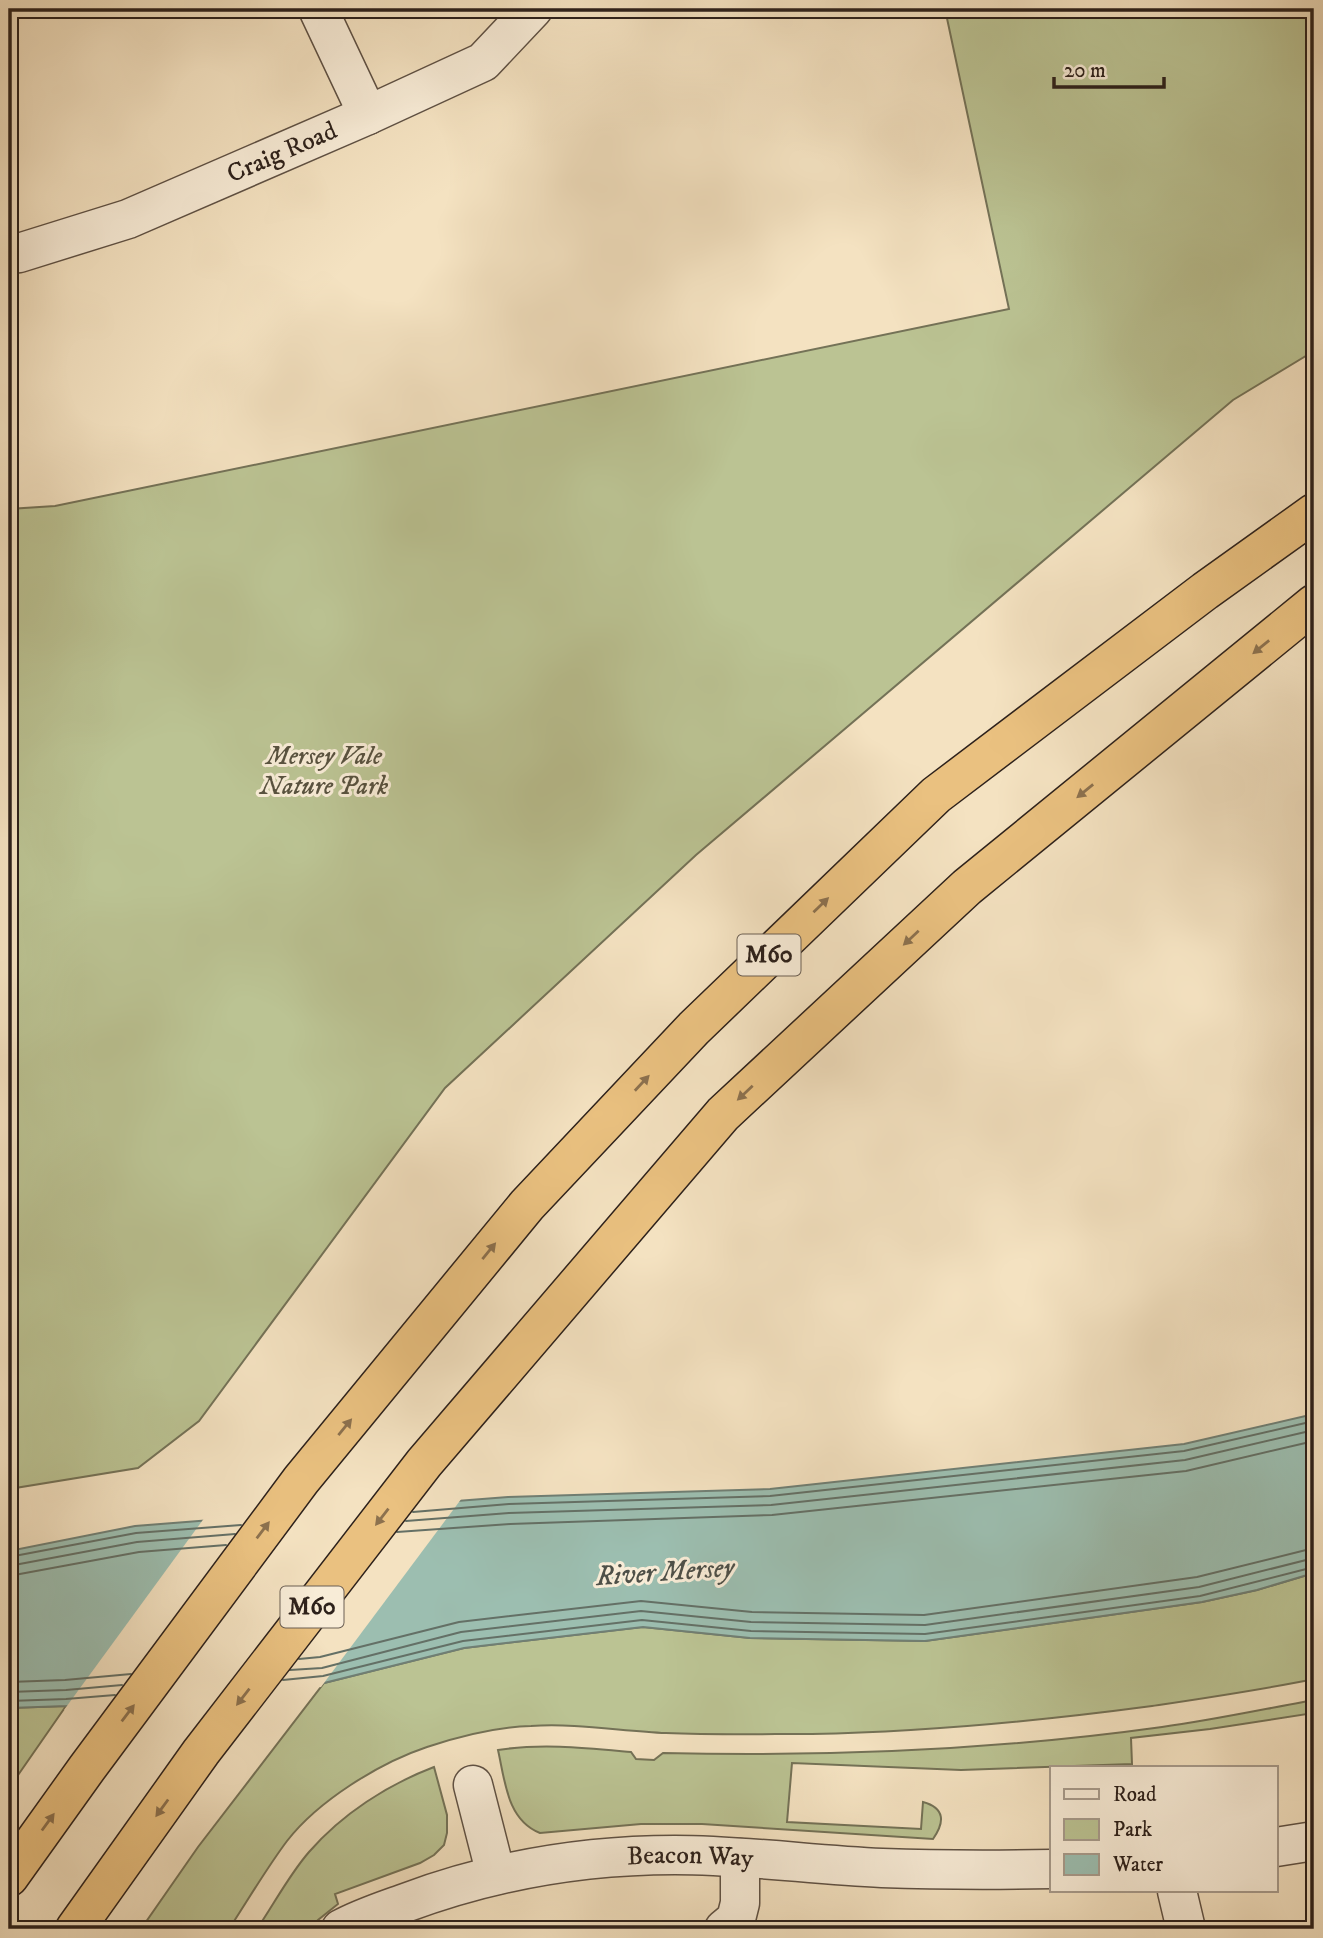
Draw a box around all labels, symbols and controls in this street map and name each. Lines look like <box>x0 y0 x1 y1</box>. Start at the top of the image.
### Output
scale bar <box>1054 46 1164 90</box>
text: 20 m <box>1064 58 1106 84</box>
street label: Craig Road <box>222 114 342 191</box>
one-way arrow <box>1253 640 1271 655</box>
park label: Mersey Vale Nature Park <box>258 740 388 803</box>
one-way arrow <box>1076 783 1093 798</box>
one-way arrow <box>812 898 829 914</box>
one-way arrow <box>903 930 920 947</box>
road number: M60 <box>738 934 800 975</box>
one-way arrow <box>634 1074 650 1092</box>
one-way arrow <box>737 1085 754 1101</box>
one-way arrow <box>481 1242 496 1259</box>
one-way arrow <box>337 1418 352 1436</box>
one-way arrow <box>376 1508 390 1526</box>
one-way arrow <box>256 1522 271 1540</box>
water label: River Mersey <box>594 1550 737 1594</box>
road number: M60 <box>280 1587 344 1628</box>
one-way arrow <box>237 1688 251 1706</box>
one-way arrow <box>120 1704 134 1722</box>
legend <box>1050 1766 1278 1892</box>
text: Road <box>1113 1782 1157 1808</box>
one-way arrow <box>155 1799 169 1817</box>
one-way arrow <box>41 1813 55 1831</box>
text: Park <box>1113 1817 1153 1843</box>
street label: Beacon Way <box>626 1838 755 1875</box>
text: Water <box>1112 1852 1163 1878</box>

